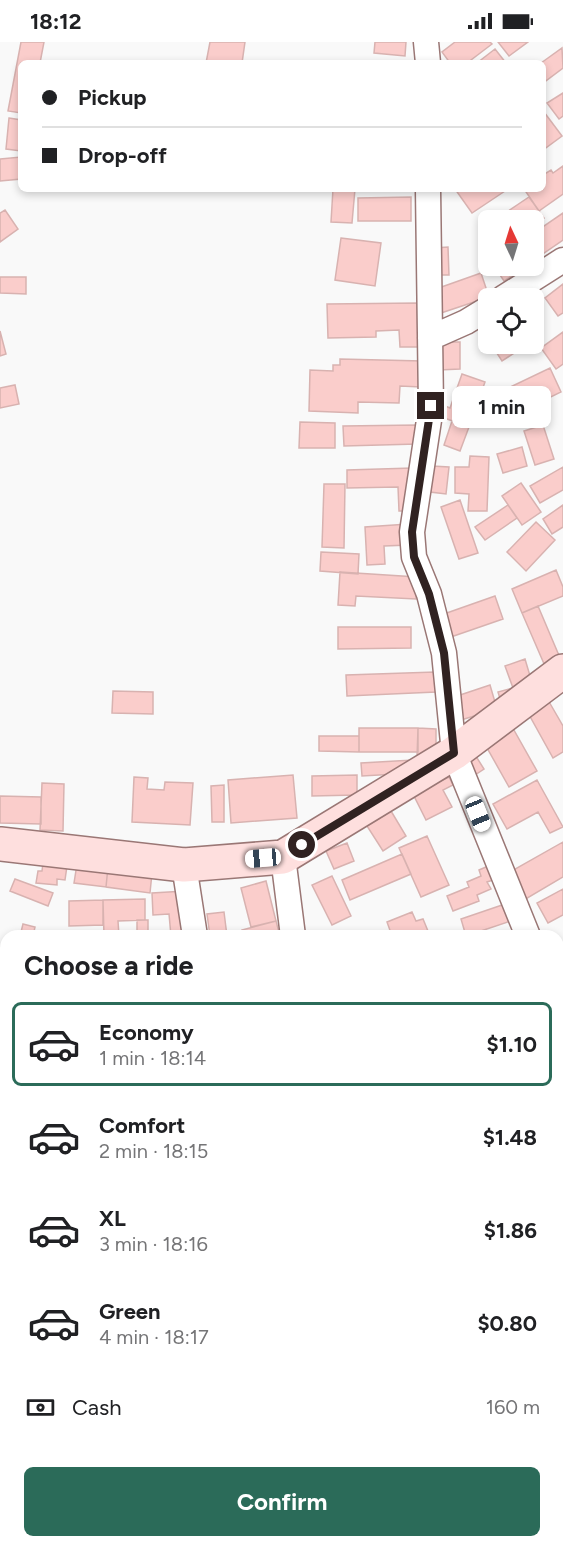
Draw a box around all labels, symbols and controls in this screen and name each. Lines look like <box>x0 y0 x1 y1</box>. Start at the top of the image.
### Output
text: 18:12 <box>30 8 81 35</box>
text: Pickup <box>78 84 147 111</box>
text: Drop-off <box>78 142 167 169</box>
north arrow <box>478 210 544 276</box>
map controls <box>478 210 544 354</box>
button: locate <box>478 288 544 354</box>
callout: 1 min <box>452 385 551 427</box>
route end <box>417 392 444 419</box>
text: 1 min <box>478 395 525 419</box>
car <box>463 794 493 834</box>
route start <box>288 831 315 858</box>
car <box>244 847 282 869</box>
text: Choose a ride <box>24 949 193 982</box>
icon: car <box>27 1017 81 1071</box>
text: Economy <box>99 1019 194 1046</box>
text: $1.10 <box>487 1031 537 1058</box>
text: 1 min · 18:14 <box>99 1046 206 1070</box>
icon: car <box>27 1110 81 1164</box>
text: Comfort <box>99 1112 185 1139</box>
text: $1.48 <box>483 1124 537 1151</box>
text: 2 min · 18:15 <box>99 1139 208 1163</box>
icon: car <box>27 1203 81 1257</box>
text: XL <box>99 1205 126 1232</box>
text: $1.86 <box>484 1217 537 1244</box>
text: 3 min · 18:16 <box>99 1232 208 1256</box>
icon: car <box>27 1296 81 1350</box>
text: Green <box>99 1298 161 1325</box>
text: $0.80 <box>477 1310 537 1337</box>
text: 4 min · 18:17 <box>99 1325 209 1349</box>
icon: cash <box>24 1391 57 1424</box>
text: Cash <box>72 1394 122 1421</box>
text: 160 m <box>486 1395 540 1419</box>
button: Confirm <box>24 1467 540 1536</box>

